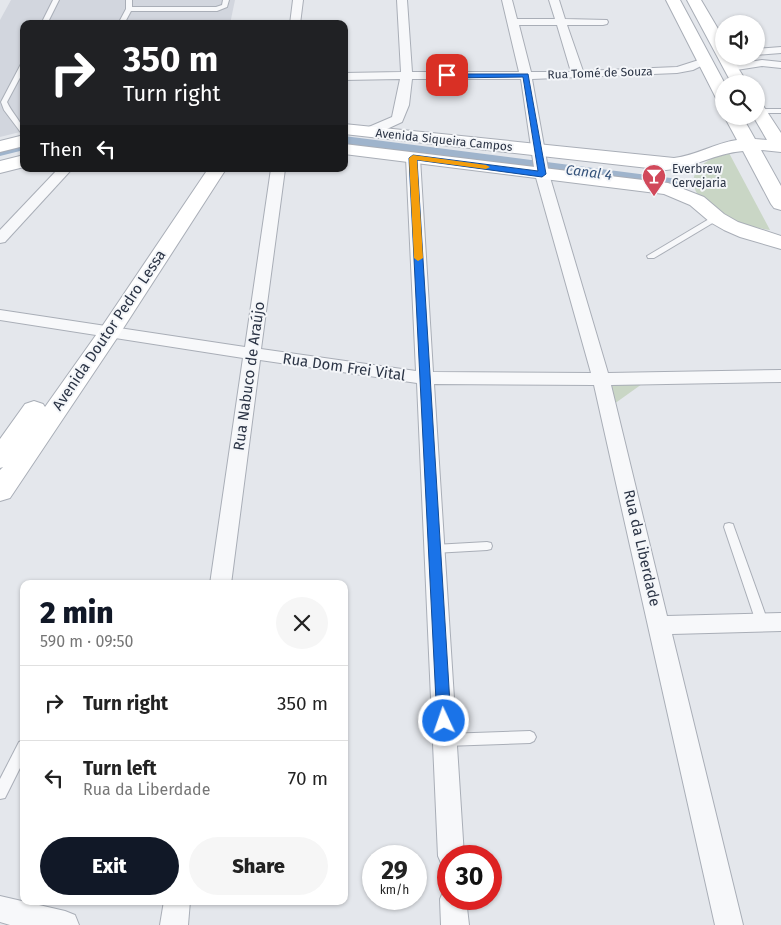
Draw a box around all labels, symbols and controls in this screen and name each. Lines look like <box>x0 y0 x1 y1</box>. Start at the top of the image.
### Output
map controls <box>715 15 765 125</box>
button: sound <box>715 15 765 65</box>
text: 350 m <box>123 38 218 80</box>
icon: right <box>40 40 105 105</box>
pin <box>426 54 468 96</box>
icon: arrive <box>433 61 461 89</box>
street label: Rua Tomé de Souza <box>547 64 653 82</box>
button: search <box>715 75 765 125</box>
text: Turn right <box>123 80 220 107</box>
street label: Avenida Siqueira Campos <box>375 126 514 154</box>
icon: left <box>92 135 120 163</box>
text: Then <box>40 138 82 161</box>
water label: Canal 4 <box>565 161 613 184</box>
place label: Everbrew Cervejaria <box>672 162 726 190</box>
bar icon: Everbrew Cervejaria <box>641 163 667 197</box>
street label: Avenida Doutor Pedro Lessa <box>48 246 170 414</box>
street label: Rua Nabuco de Araújo <box>230 300 268 452</box>
street label: Rua Dom Frei Vital <box>281 349 407 385</box>
street label: Rua da Liberdade <box>620 488 664 608</box>
text: 2 min <box>40 595 113 631</box>
button: close <box>276 597 328 649</box>
text: 590 m · 09:50 <box>40 632 133 651</box>
icon: right <box>40 689 68 717</box>
text: Turn right <box>83 692 168 715</box>
text: 350 m <box>277 692 328 715</box>
position arrow <box>417 694 469 746</box>
text: Turn left <box>83 757 157 780</box>
icon: left <box>40 764 68 792</box>
text: 70 m <box>288 767 328 790</box>
text: Rua da Liberdade <box>83 780 210 799</box>
button: Exit <box>40 837 179 895</box>
button: Share <box>189 837 328 895</box>
speed limit sign: 30 <box>437 845 502 910</box>
text: 29 <box>381 856 408 886</box>
text: km/h <box>380 883 409 897</box>

